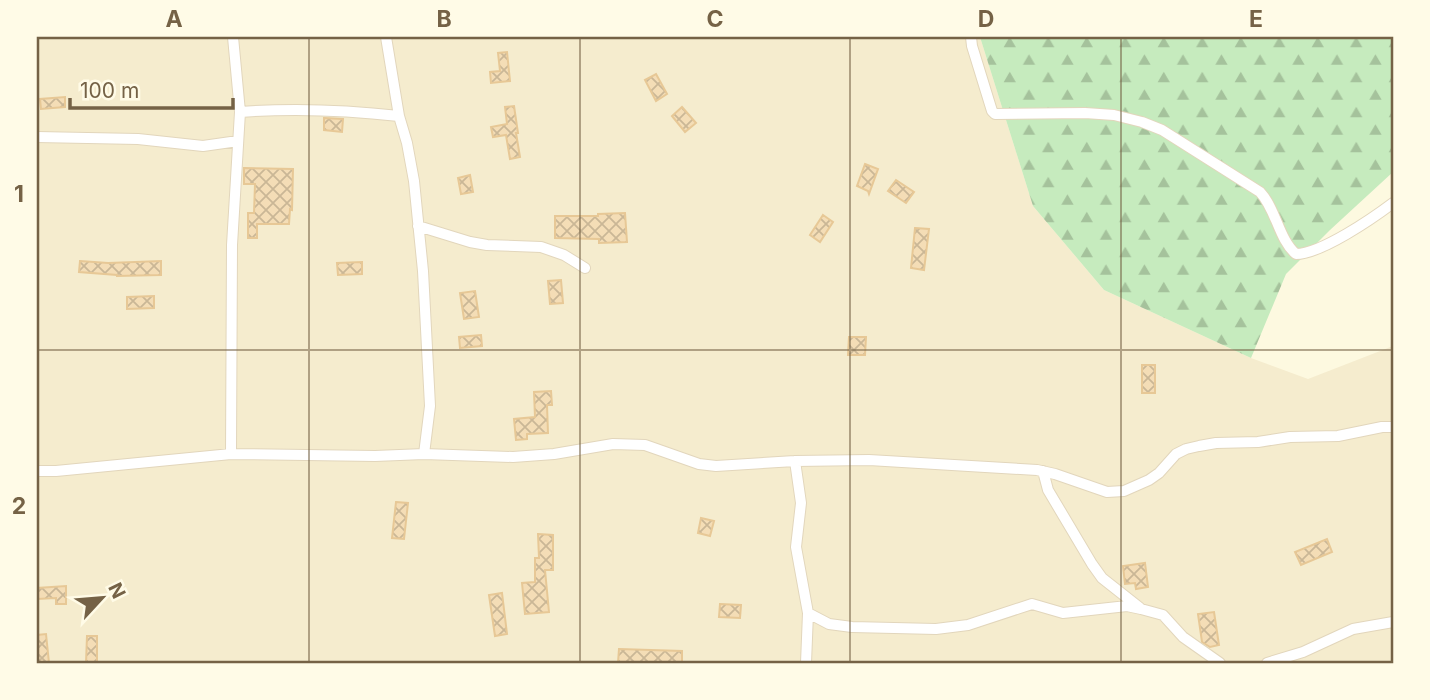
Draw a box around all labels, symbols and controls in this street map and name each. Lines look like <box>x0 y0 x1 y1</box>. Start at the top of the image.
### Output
text: A <box>165 5 183 33</box>
text: B <box>436 5 452 33</box>
text: C <box>706 5 724 33</box>
text: D <box>978 5 994 33</box>
text: E <box>1249 5 1263 33</box>
scale bar <box>70 66 233 110</box>
text: 100 m <box>80 78 139 103</box>
text: 1 <box>14 180 24 208</box>
text: 2 <box>12 492 26 520</box>
north arrow <box>66 564 136 634</box>
text: N <box>103 579 130 602</box>

